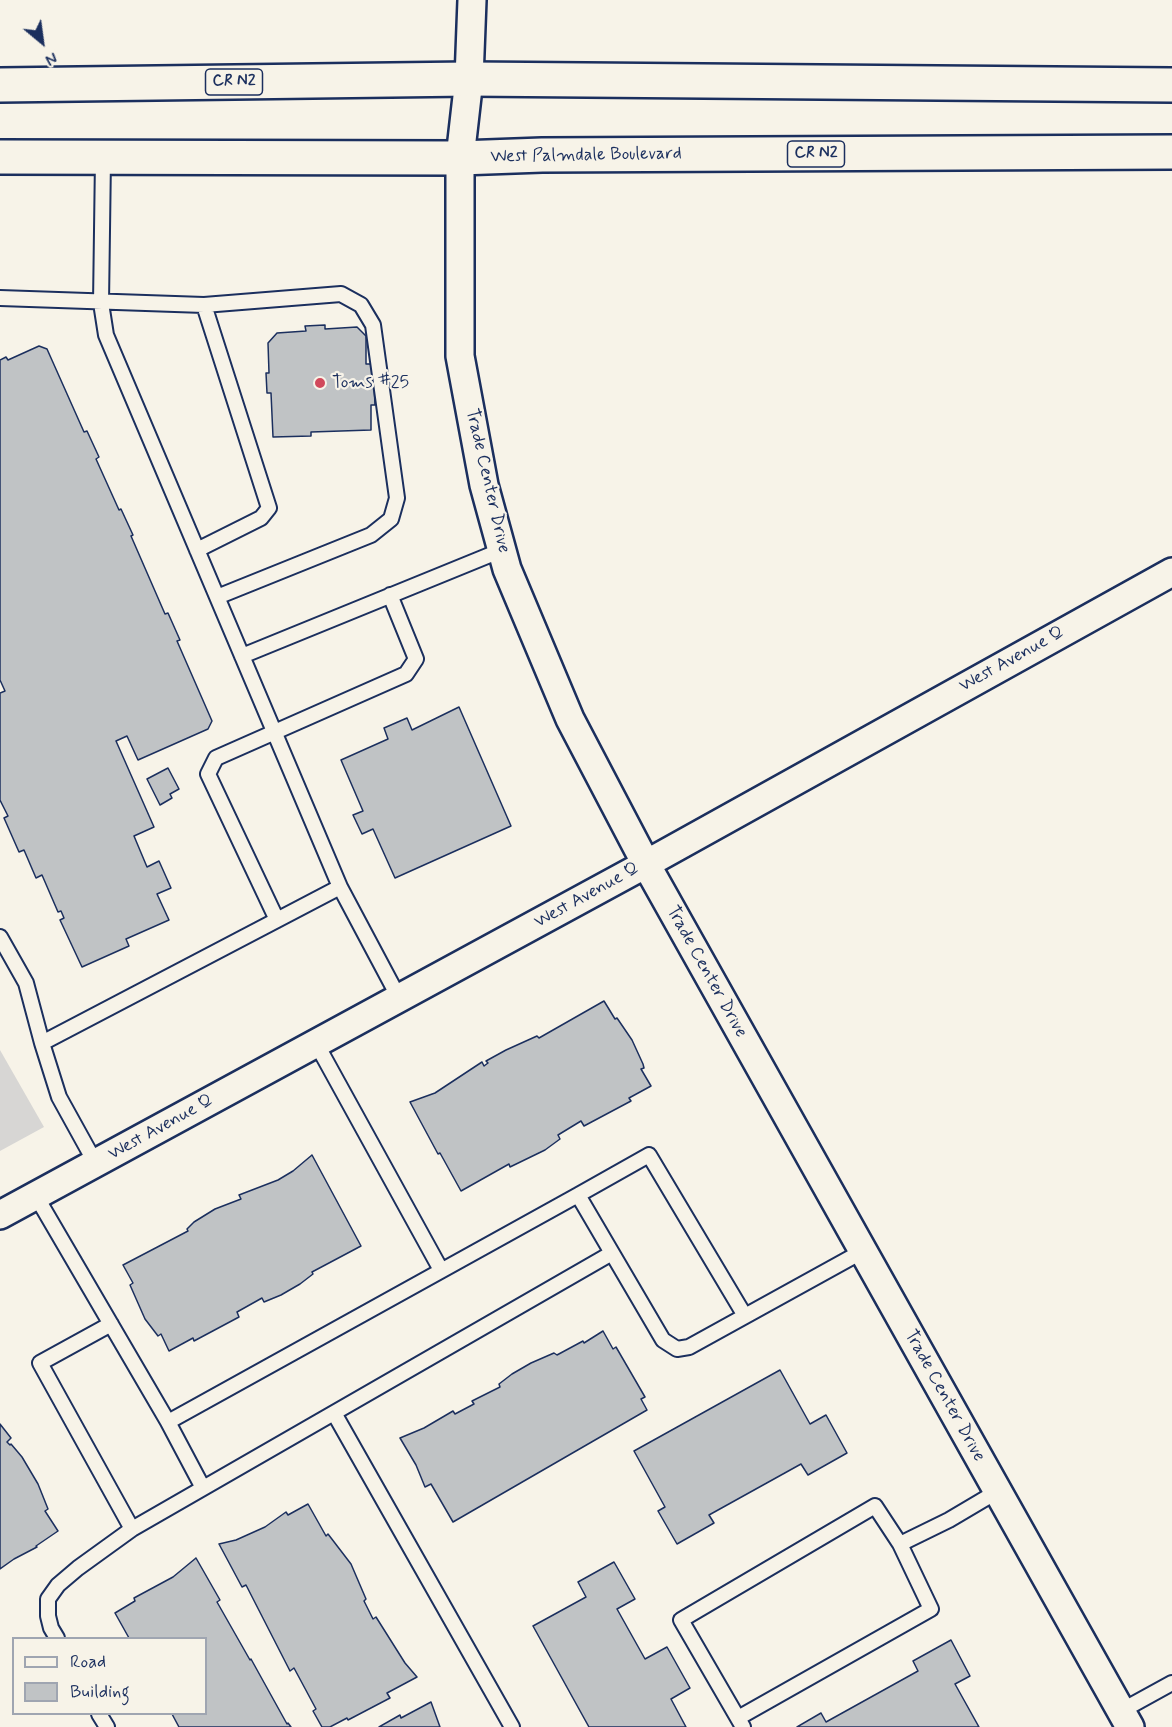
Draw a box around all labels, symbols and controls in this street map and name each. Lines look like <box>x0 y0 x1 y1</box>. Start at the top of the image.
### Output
north arrow <box>12 12 72 72</box>
text: N <box>41 46 61 70</box>
road number: CR N2 <box>206 69 262 95</box>
road number: CR N2 <box>788 141 844 167</box>
street label: West Palmdale Boulevard <box>490 144 682 168</box>
place label: Toms #25 <box>332 372 409 394</box>
marker: Toms #25 <box>313 376 327 390</box>
street label: Trade Center Drive <box>460 407 514 555</box>
street label: West Avenue Q <box>956 622 1068 698</box>
street label: West Avenue Q <box>531 858 643 934</box>
street label: Trade Center Drive <box>661 902 751 1042</box>
street label: West Avenue Q <box>105 1090 217 1166</box>
street label: Trade Center Drive <box>899 1326 989 1466</box>
legend <box>12 1637 207 1715</box>
text: Road <box>70 1650 106 1674</box>
text: Building <box>70 1680 130 1704</box>

